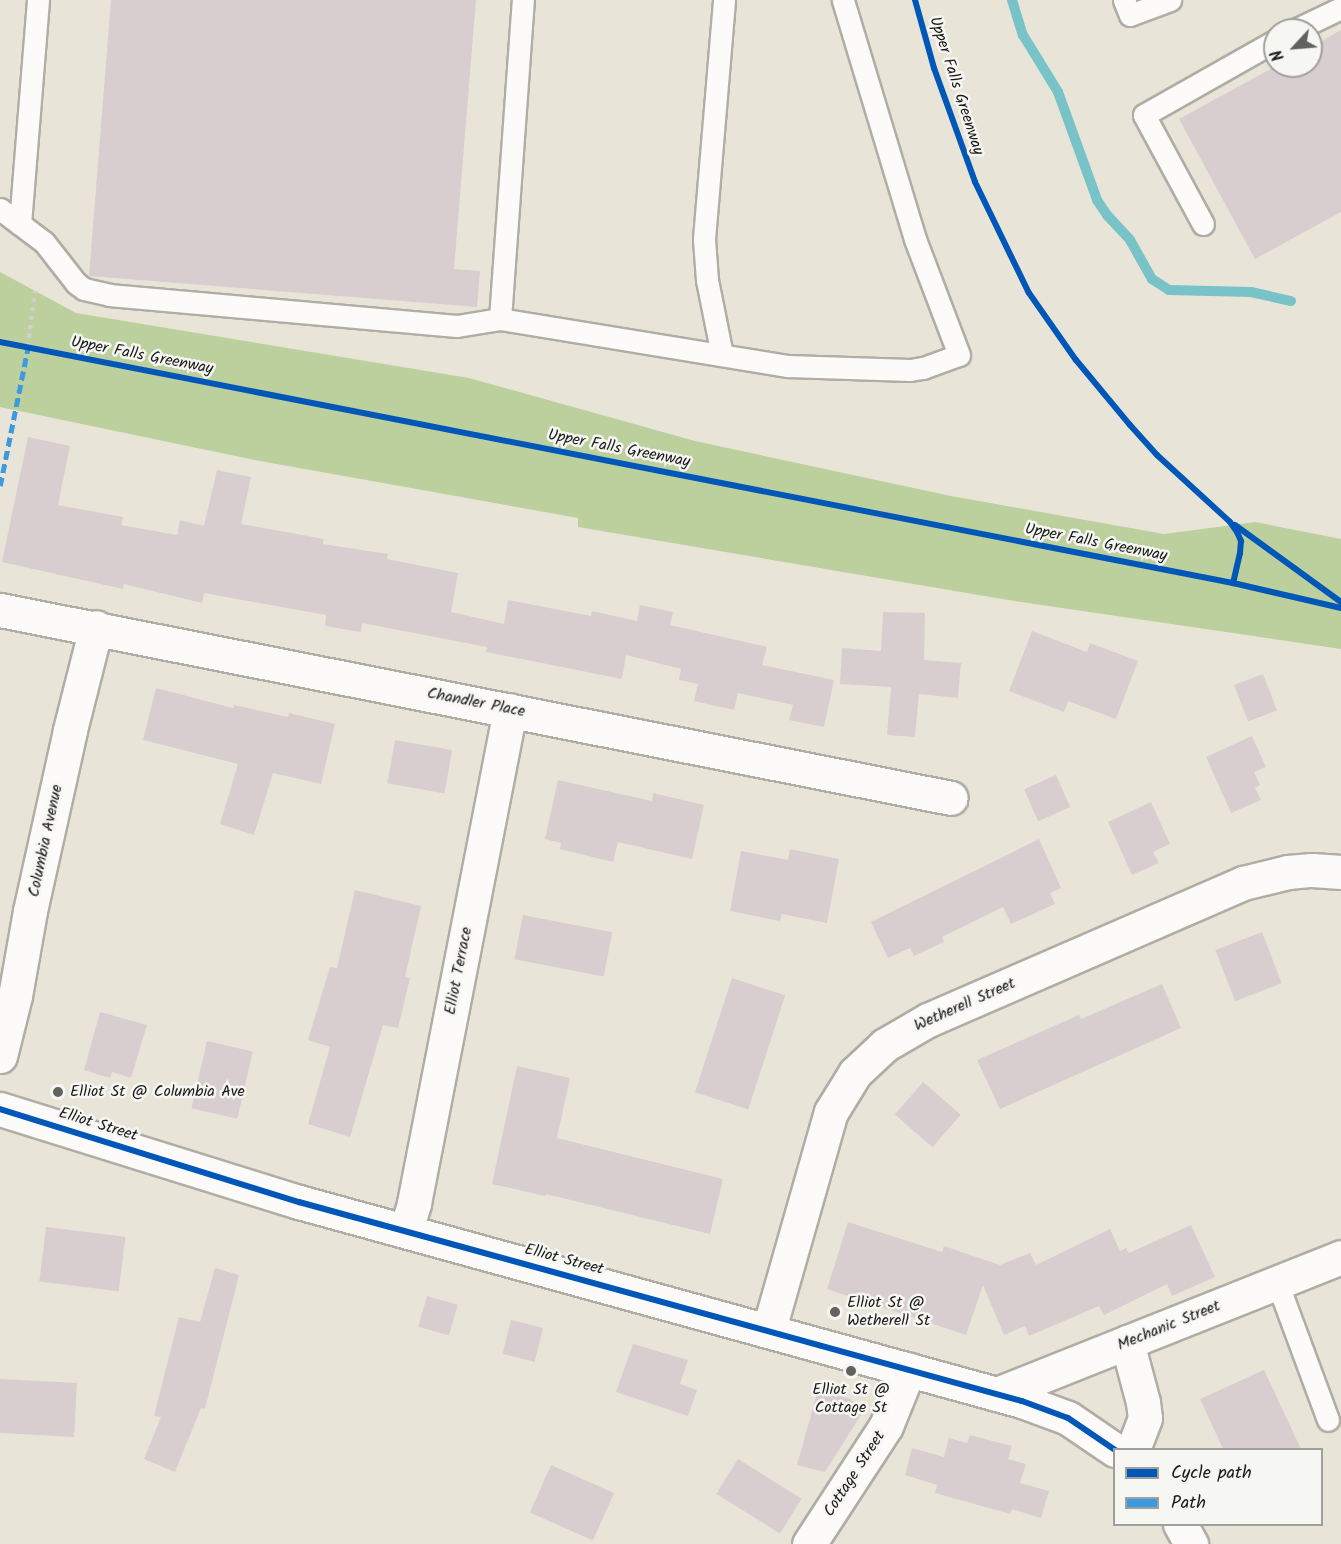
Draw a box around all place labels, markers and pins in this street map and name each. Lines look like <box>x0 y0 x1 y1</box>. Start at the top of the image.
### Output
place label: Elliot St @ Columbia Ave <box>70 1082 245 1102</box>
marker: Elliot St @ Columbia Ave <box>51 1085 65 1099</box>
place label: Elliot St @ Wetherell St <box>847 1293 930 1331</box>
marker: Elliot St @ Wetherell St <box>828 1305 842 1319</box>
marker: Elliot St @ Cottage St <box>844 1364 858 1378</box>
place label: Elliot St @ Cottage St <box>812 1380 890 1418</box>

